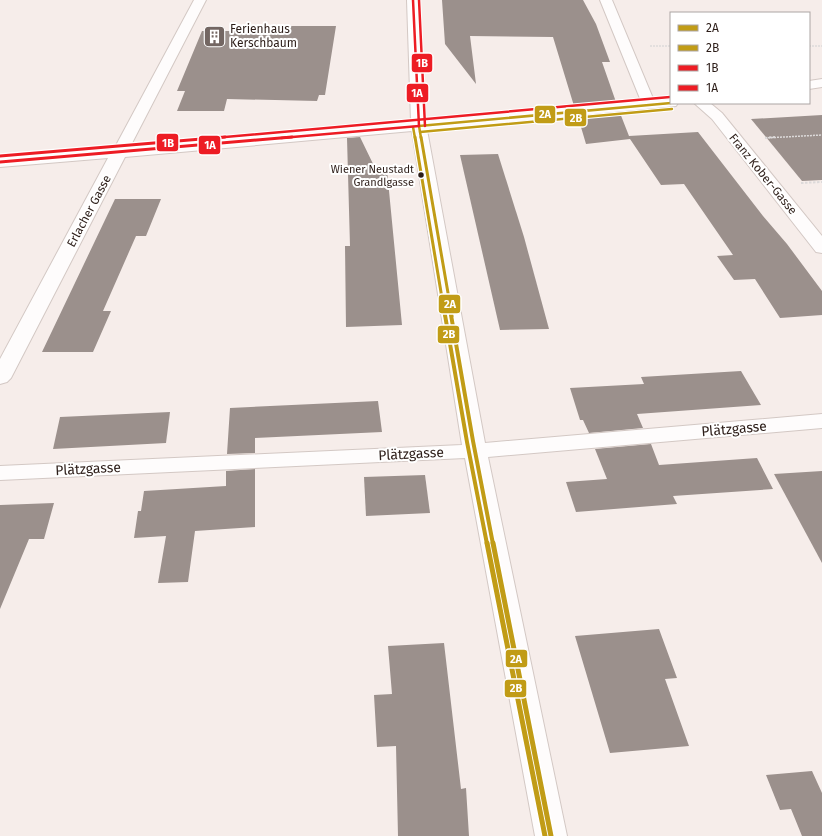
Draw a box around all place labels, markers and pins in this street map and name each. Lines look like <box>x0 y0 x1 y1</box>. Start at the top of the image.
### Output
place label: Ferienhaus Kerschbaum <box>230 22 297 50</box>
building icon: Ferienhaus Kerschbaum <box>201 23 227 49</box>
place label: Wiener Neustadt Grandlgasse <box>331 163 414 189</box>
marker: Wiener Neustadt Grandlgasse <box>416 170 426 180</box>

